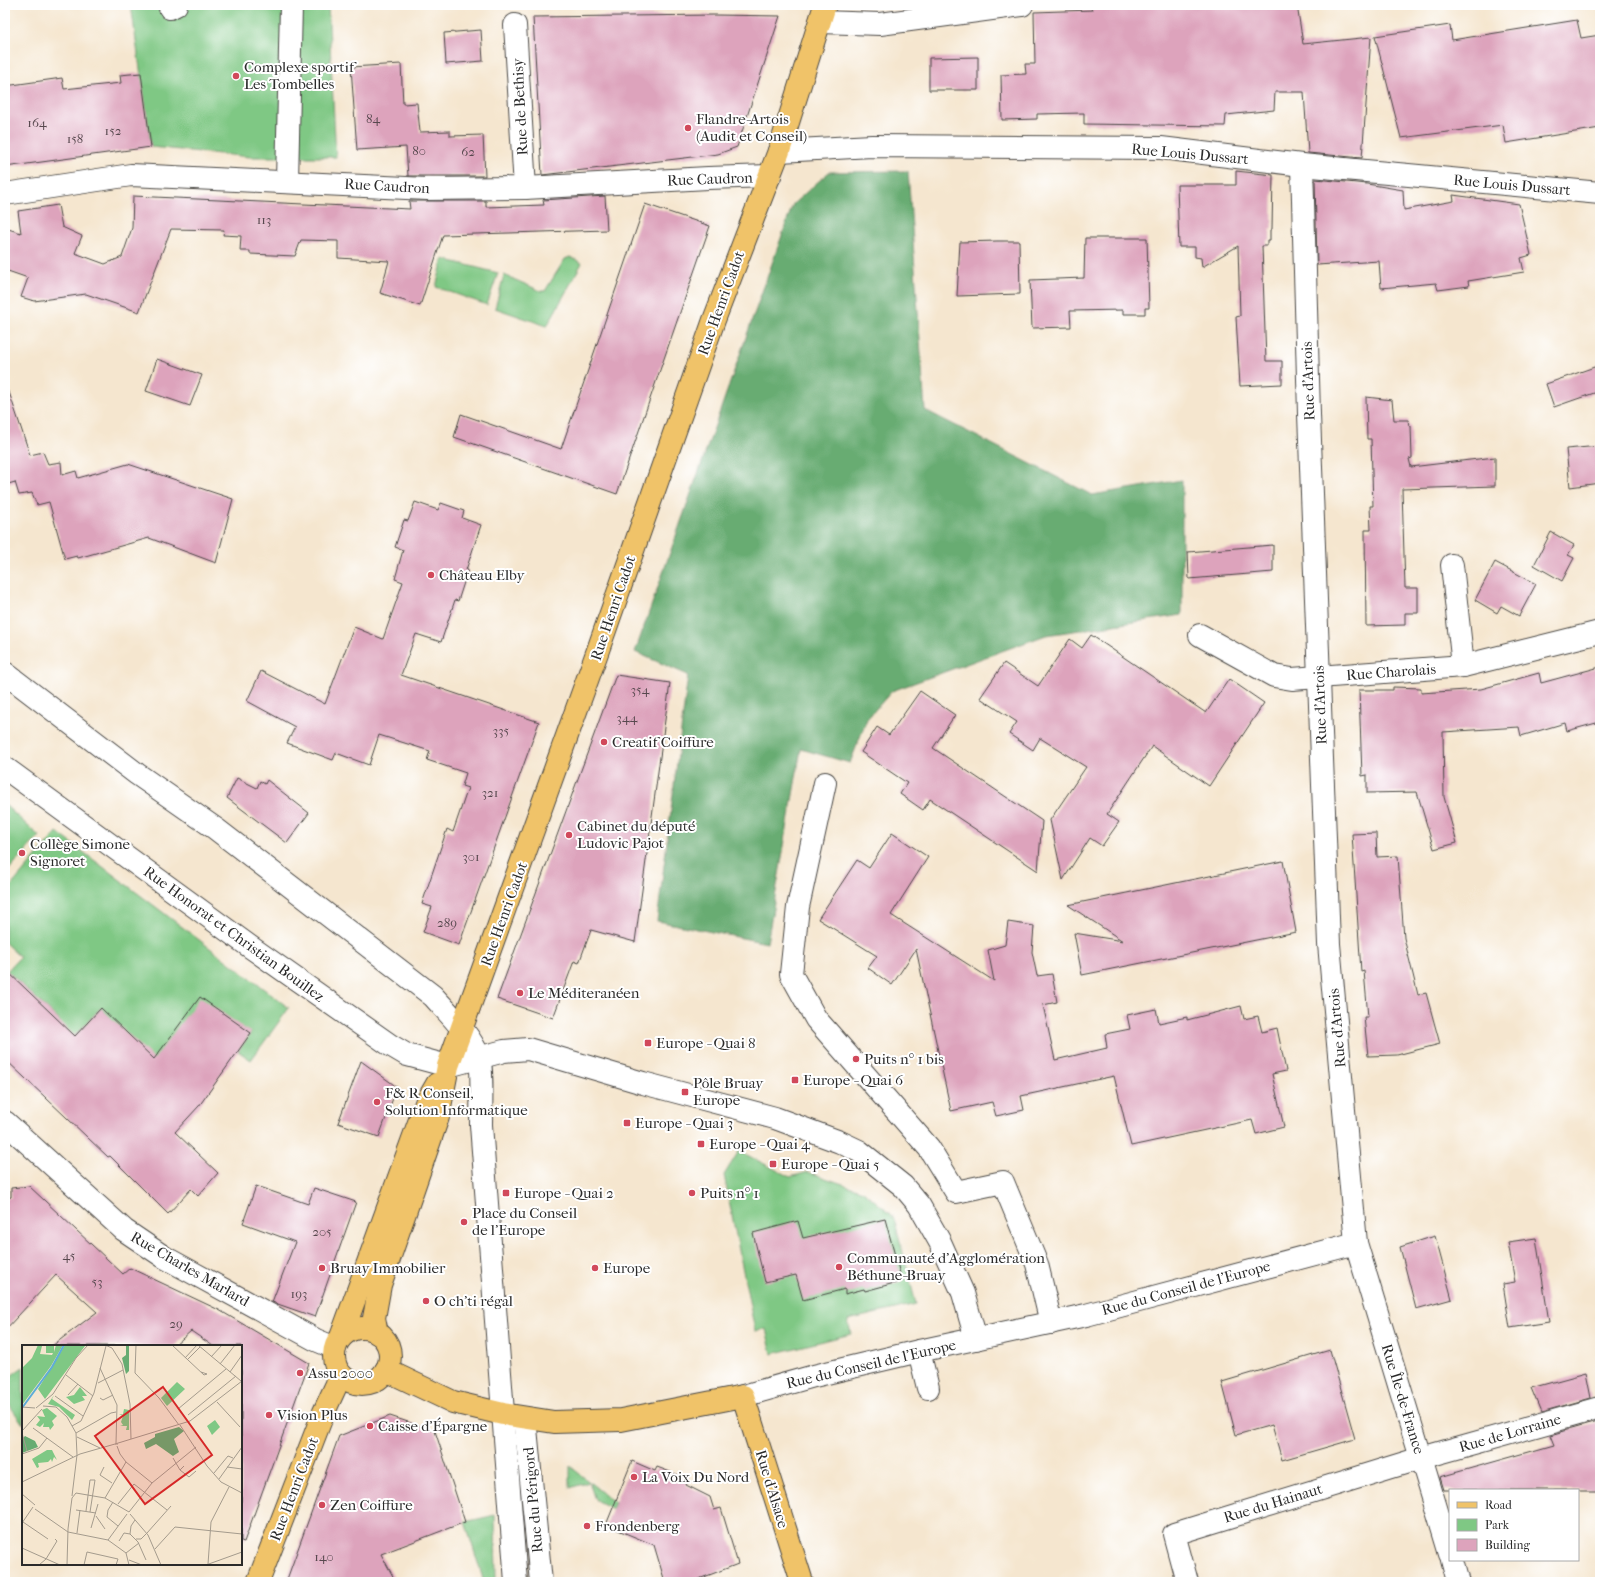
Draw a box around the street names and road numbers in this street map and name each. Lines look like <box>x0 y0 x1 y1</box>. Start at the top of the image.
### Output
street label: Rue de Bethisy <box>508 57 532 156</box>
street label: Rue Louis Dussart <box>1131 140 1250 168</box>
street label: Rue Caudron <box>667 168 753 189</box>
street label: Rue Louis Dussart <box>1453 171 1572 199</box>
street label: Rue Caudron <box>344 175 431 197</box>
street label: Rue Henri Cadot <box>694 248 748 358</box>
street label: Rue d'Artois <box>1298 341 1318 421</box>
street label: Rue Henri Cadot <box>587 553 640 663</box>
street label: Rue Charolais <box>1345 660 1437 684</box>
street label: Rue d'Artois <box>1310 665 1330 745</box>
street label: Rue Henri Cadot <box>477 859 531 969</box>
street label: Rue Honorat et Christian Bouillez <box>140 862 328 1006</box>
street label: Rue d'Artois <box>1325 987 1349 1068</box>
street label: Rue Charles Marlard <box>127 1228 253 1311</box>
street label: Rue du Conseil de l'Europe <box>1100 1257 1273 1319</box>
street label: Rue du Conseil de l'Europe <box>784 1336 958 1392</box>
street label: Rue Île-de-France <box>1378 1342 1428 1457</box>
street label: Rue de Lorraine <box>1457 1410 1564 1456</box>
street label: Rue Henri Cadot <box>266 1434 322 1543</box>
street label: Rue du Périgord <box>519 1445 547 1554</box>
street label: Rue d'Alsace <box>752 1448 793 1531</box>
street label: Rue du Hainaut <box>1222 1479 1325 1527</box>

